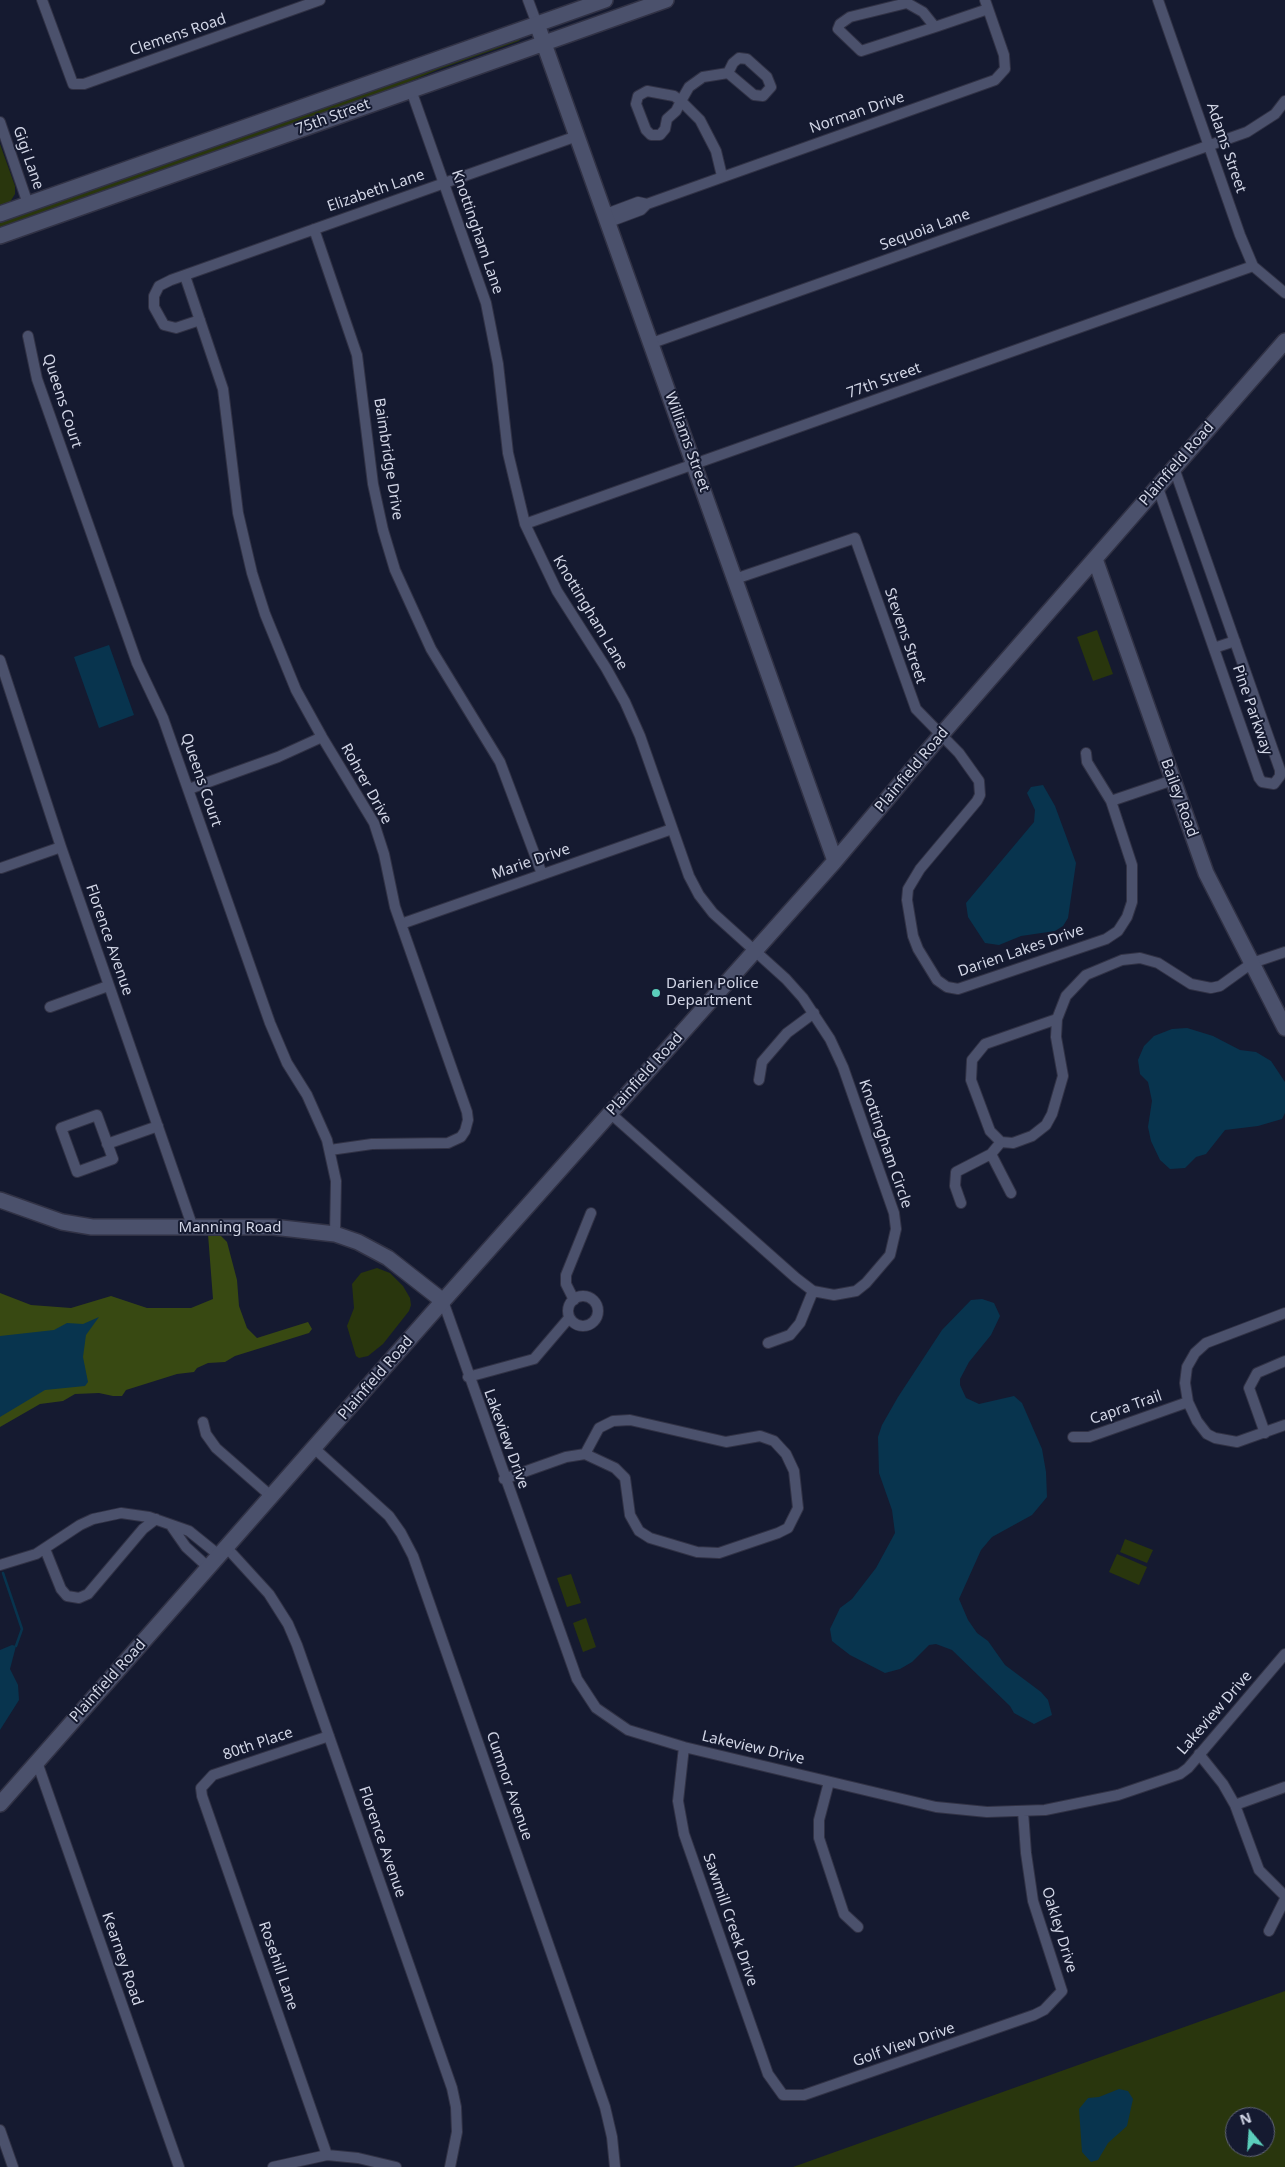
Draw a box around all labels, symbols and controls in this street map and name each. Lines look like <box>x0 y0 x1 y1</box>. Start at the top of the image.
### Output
street label: Clemens Road <box>127 10 229 60</box>
street label: Norman Drive <box>807 88 907 138</box>
street label: 75th Street <box>293 95 373 139</box>
street label: Adams Street <box>1202 101 1250 195</box>
street label: Gigi Lane <box>9 124 47 192</box>
street label: Elizabeth Lane <box>325 166 427 216</box>
street label: Knottingham Lane <box>447 167 507 297</box>
street label: Sequoia Lane <box>878 205 972 255</box>
street label: Queens Court <box>38 352 86 450</box>
street label: 77th Street <box>844 359 924 403</box>
street label: Williams Street <box>661 390 713 494</box>
street label: Baimbridge Drive <box>369 397 407 521</box>
street label: Plainfield Road <box>1136 418 1218 510</box>
street label: Knottingham Lane <box>549 552 631 674</box>
street label: Stevens Street <box>880 586 930 686</box>
street label: Pine Parkway <box>1228 663 1276 757</box>
street label: Plainfield Road <box>871 724 953 816</box>
street label: Queens Court <box>177 731 225 829</box>
street label: Rohrer Drive <box>337 741 395 827</box>
street label: Bailey Road <box>1157 757 1201 839</box>
street label: Marie Drive <box>490 840 572 884</box>
street label: Florence Avenue <box>82 882 136 998</box>
street label: Darien Lakes Drive <box>956 921 1086 981</box>
place label: Darien Police Department <box>666 975 759 1010</box>
marker: Darien Police Department <box>650 987 662 999</box>
street label: Plainfield Road <box>603 1029 687 1119</box>
street label: Knottingham Circle <box>854 1077 916 1211</box>
street label: Manning Road <box>179 1219 281 1237</box>
street label: Plainfield Road <box>335 1332 417 1424</box>
street label: Lakeview Drive <box>480 1387 532 1491</box>
street label: Capra Trail <box>1088 1387 1164 1429</box>
street label: Plainfield Road <box>66 1636 150 1726</box>
street label: Lakeview Drive <box>1174 1668 1256 1758</box>
street label: 80th Place <box>221 1724 295 1764</box>
street label: Lakeview Drive <box>700 1727 806 1769</box>
street label: Cumnor Avenue <box>482 1729 536 1843</box>
street label: Florence Avenue <box>355 1784 409 1900</box>
street label: Sawmill Creek Drive <box>699 1851 761 1989</box>
street label: Oakley Drive <box>1037 1885 1081 1975</box>
street label: Kearney Road <box>98 1910 146 2008</box>
street label: Rosehill Lane <box>254 1919 302 2013</box>
street label: Golf View Drive <box>851 2019 957 2071</box>
north arrow <box>1225 2107 1275 2157</box>
text: N <box>1237 2107 1254 2129</box>

